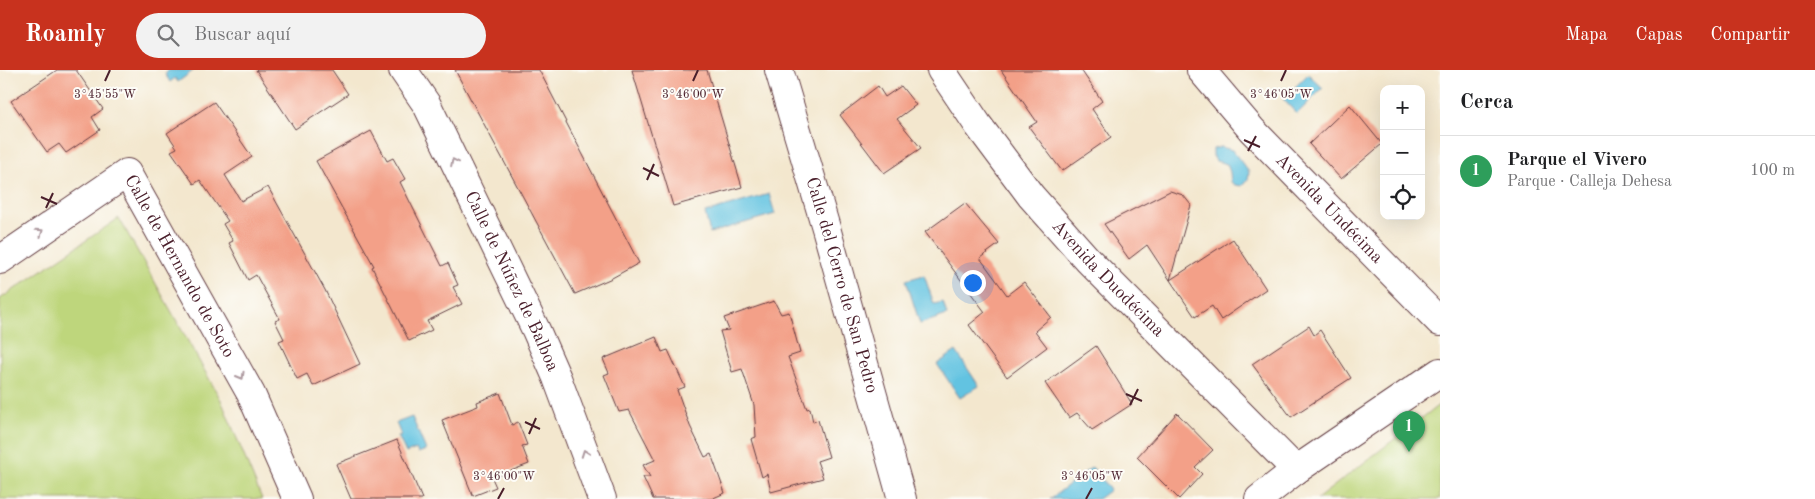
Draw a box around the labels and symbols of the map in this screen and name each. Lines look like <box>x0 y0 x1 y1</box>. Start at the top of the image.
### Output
text: 3°45'55"W <box>74 88 136 101</box>
text: 3°46'05"W <box>1250 88 1312 101</box>
text: 3°46'00"W <box>662 89 724 101</box>
street label: Avenida Undécima <box>1272 151 1386 267</box>
one-way arrow <box>450 158 460 167</box>
street label: Calle de Hernando de Soto <box>121 172 238 361</box>
street label: Calle del Cerro de San Pedro <box>802 175 881 395</box>
street label: Calle de Núñez de Balboa <box>461 188 562 374</box>
street label: Avenida Duodécima <box>1048 217 1168 341</box>
one-way arrow <box>34 229 44 238</box>
your location <box>960 270 986 296</box>
one-way arrow <box>235 371 245 380</box>
pin: 1 <box>1393 411 1425 452</box>
one-way arrow <box>581 450 591 458</box>
text: 3°46'05"W <box>1061 470 1123 483</box>
text: 3°46'00"W <box>473 471 535 483</box>

